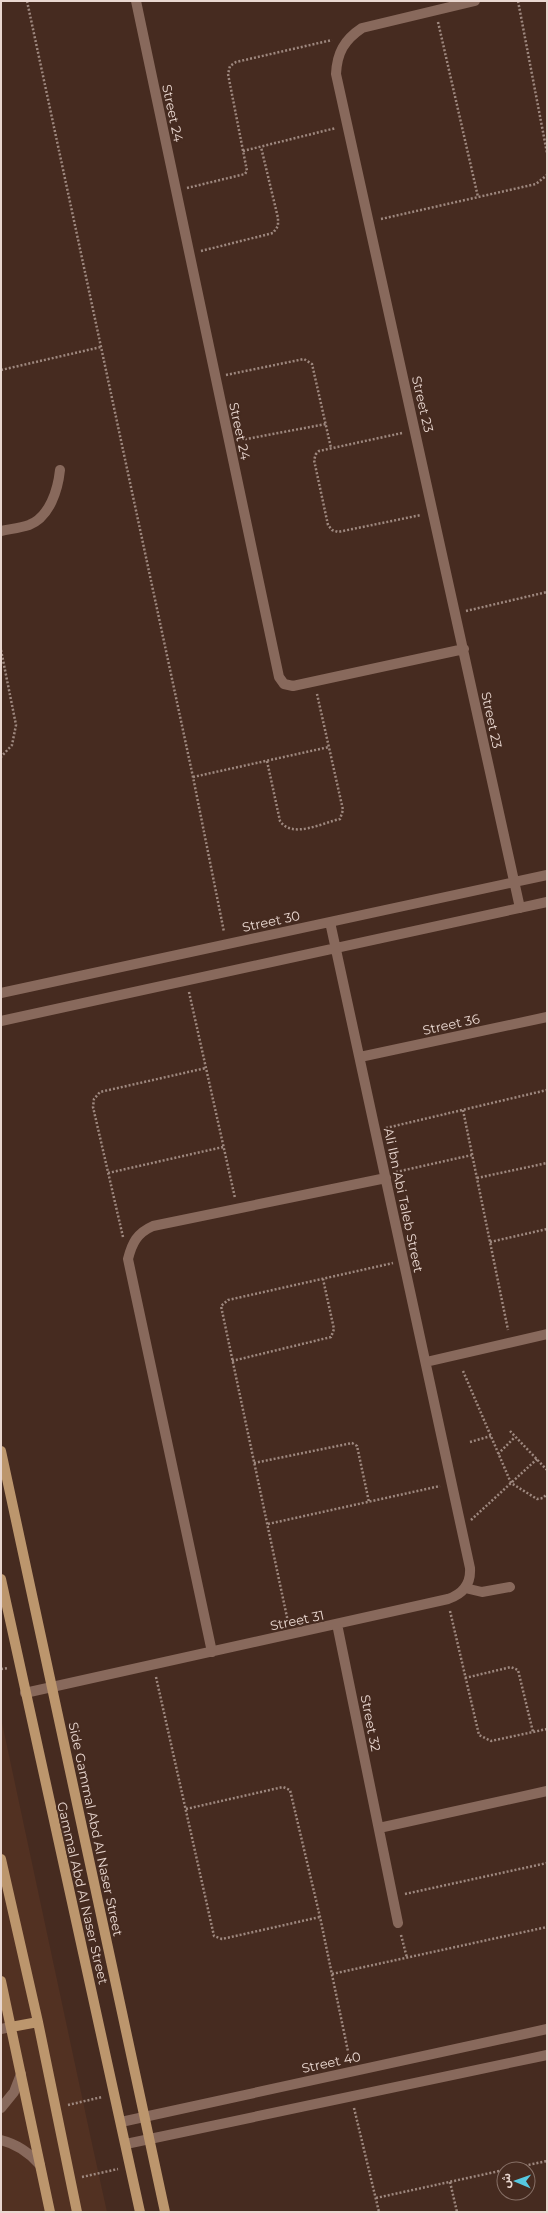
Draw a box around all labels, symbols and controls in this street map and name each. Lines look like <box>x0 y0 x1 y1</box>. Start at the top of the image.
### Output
street label: Street 24 <box>159 83 187 144</box>
street label: Street 23 <box>409 374 437 434</box>
street label: Street 24 <box>226 401 254 462</box>
street label: Street 23 <box>478 690 506 750</box>
street label: Street 30 <box>241 907 301 935</box>
street label: Street 36 <box>421 1010 481 1038</box>
street label: Ali Ibn Abi Taleb Street <box>381 1126 427 1274</box>
street label: Street 31 <box>269 1606 325 1634</box>
street label: Street 32 <box>358 1693 384 1753</box>
street label: Side Gammal Abd Al Naser Street <box>66 1721 126 1937</box>
street label: Gammal Abd Al Naser Street <box>54 1800 112 1986</box>
street label: Street 40 <box>300 2048 362 2076</box>
north arrow <box>496 2161 536 2201</box>
text: ش <box>499 2173 513 2188</box>

